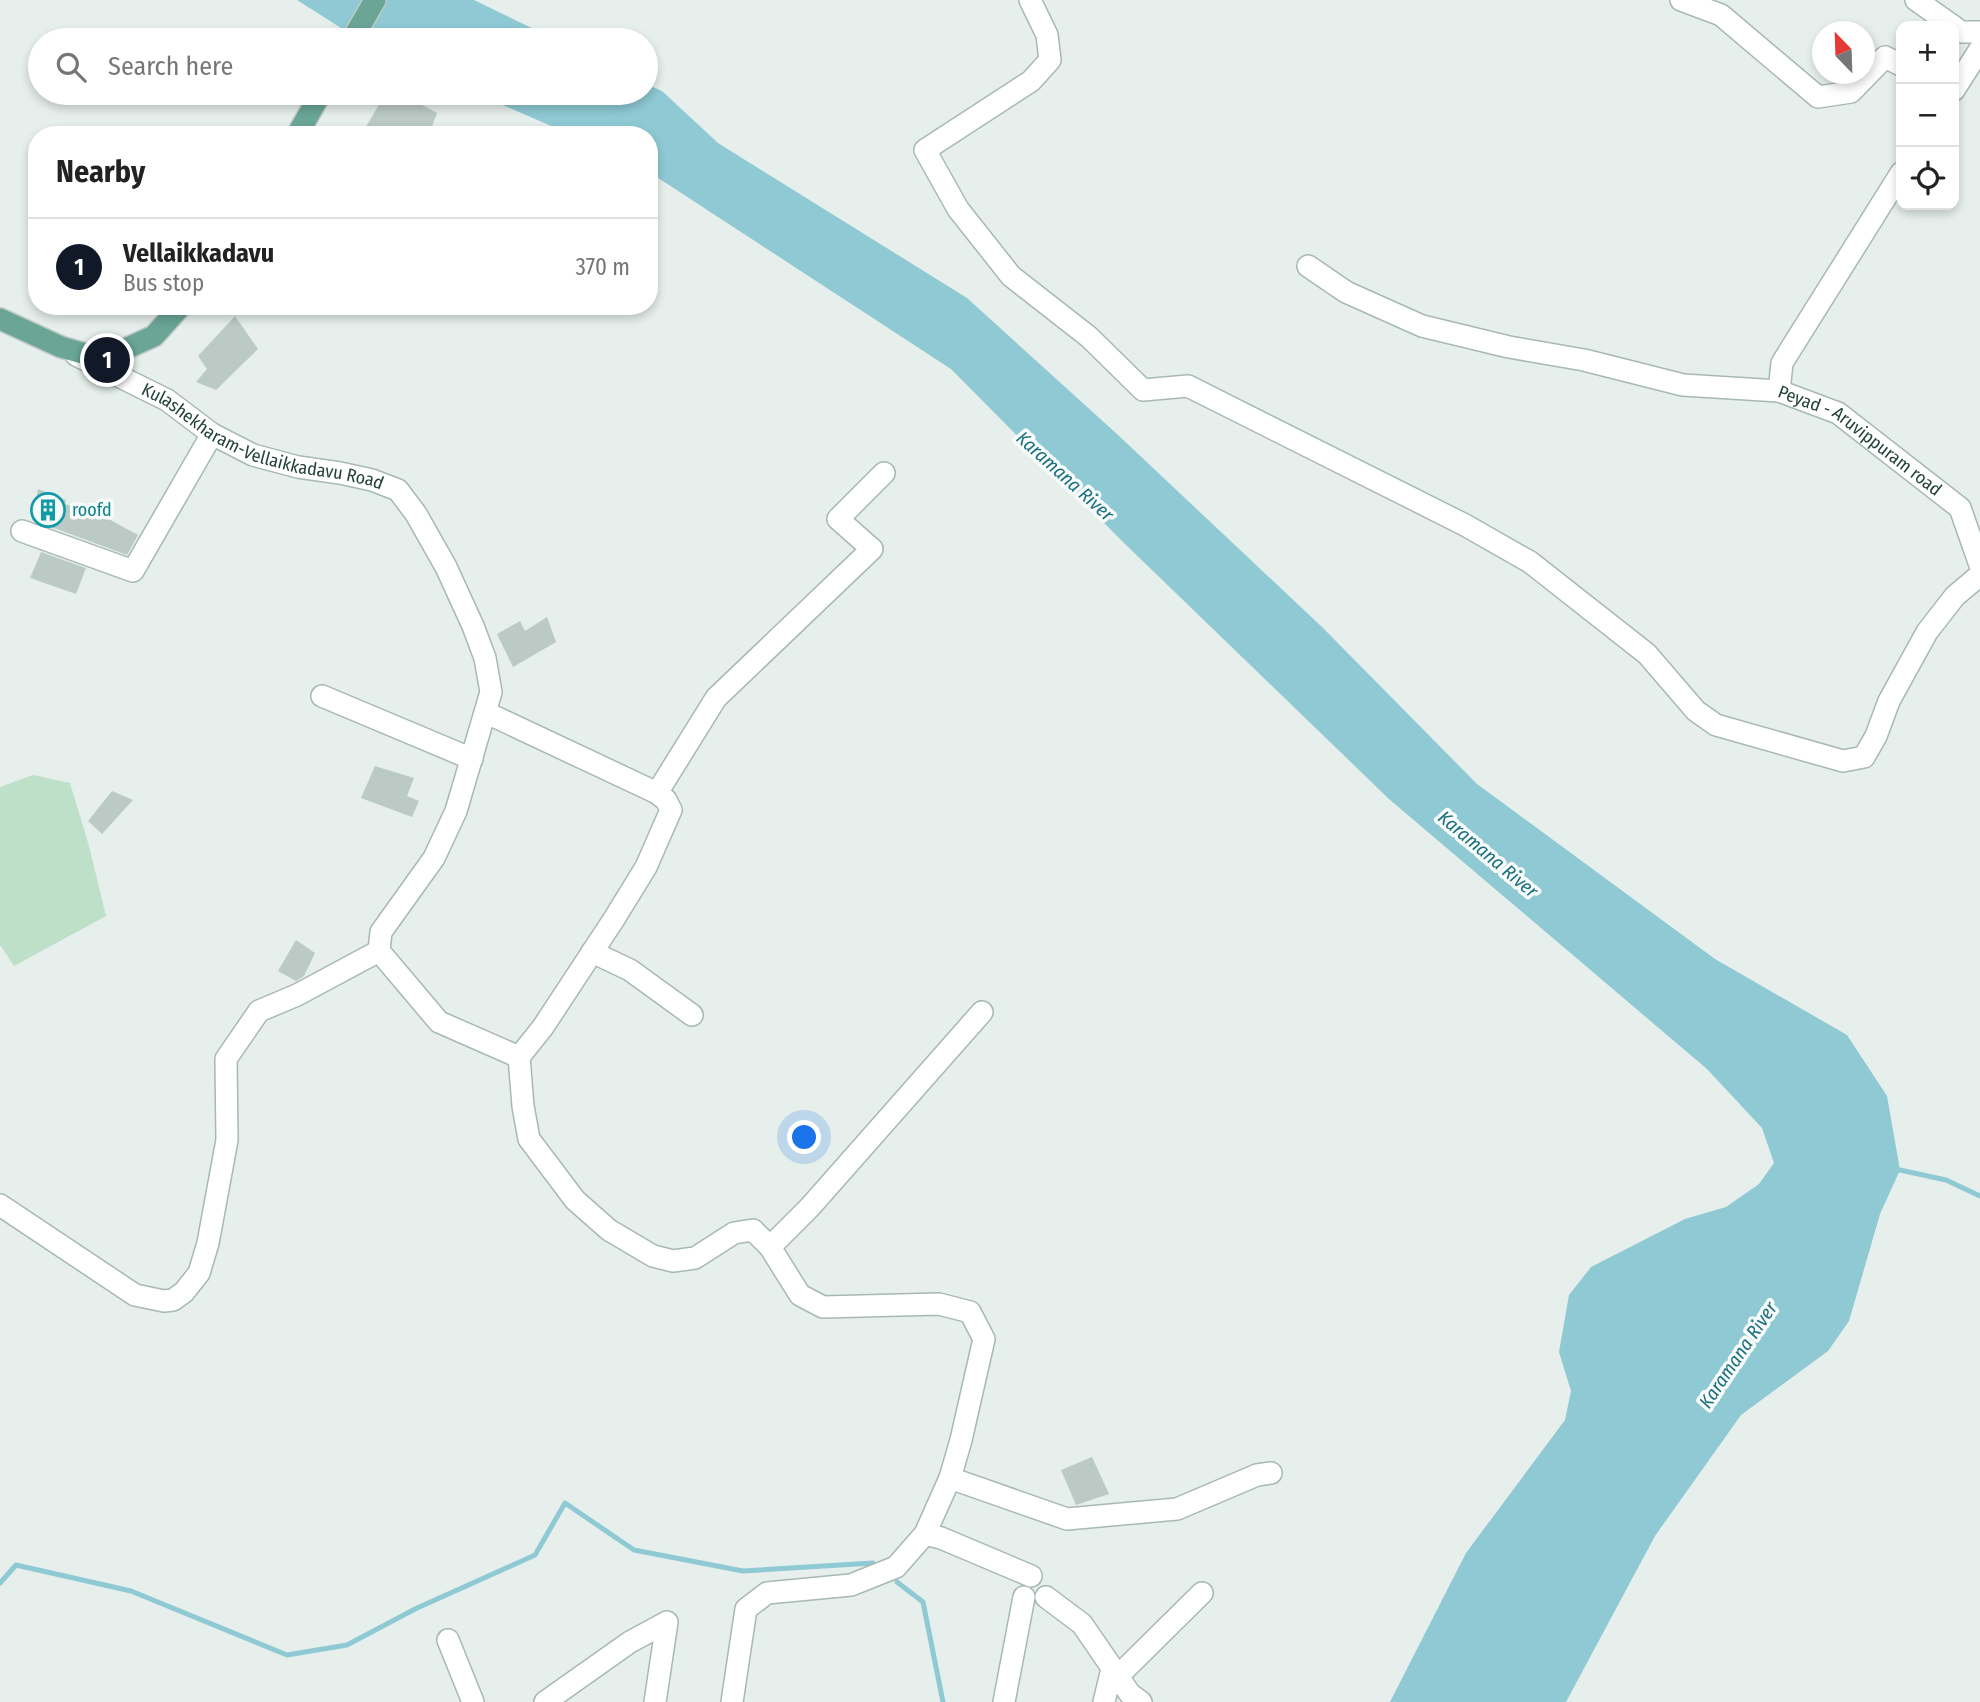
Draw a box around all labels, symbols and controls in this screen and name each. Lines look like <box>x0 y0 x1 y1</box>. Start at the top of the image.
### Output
north arrow <box>1812 21 1875 84</box>
map controls <box>1896 21 1959 210</box>
button: + <box>1896 21 1959 84</box>
search box <box>28 28 658 105</box>
icon: search <box>52 48 90 86</box>
text: Search here <box>108 51 233 82</box>
button: − <box>1896 84 1959 147</box>
button: locate <box>1896 147 1959 210</box>
text: Nearby <box>56 154 145 190</box>
text: Vellaikkadavu <box>123 238 274 269</box>
text: 1 <box>74 253 84 281</box>
text: 370 m <box>576 253 630 281</box>
text: Bus stop <box>123 269 204 297</box>
pin: 1 <box>84 334 130 386</box>
street label: Kulashekharam-Vellaikkadavu Road <box>138 378 387 494</box>
street label: Peyad - Aruvippuram road <box>1775 381 1946 501</box>
water label: Karamana River <box>1012 426 1120 527</box>
building icon: roofd <box>29 491 67 529</box>
place label: roofd <box>72 499 112 521</box>
water label: Karamana River <box>1433 806 1544 903</box>
your location <box>787 1120 821 1154</box>
water label: Karamana River <box>1694 1296 1783 1412</box>

